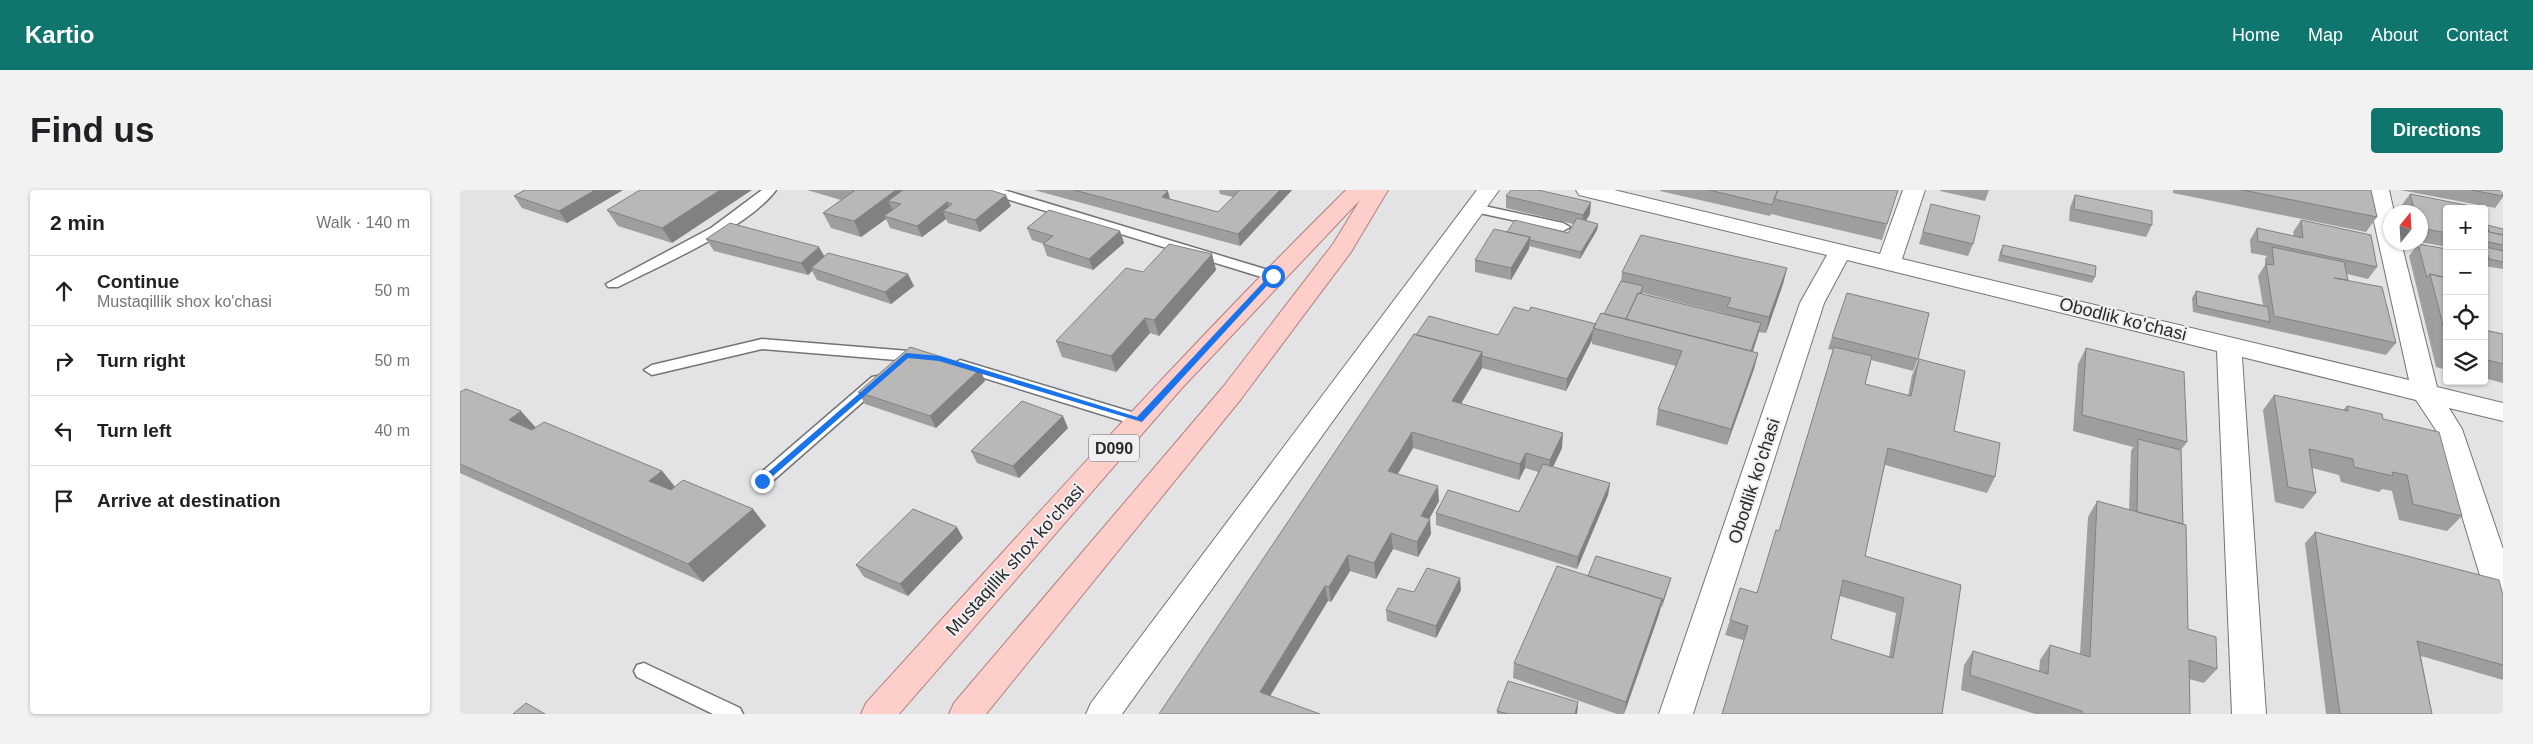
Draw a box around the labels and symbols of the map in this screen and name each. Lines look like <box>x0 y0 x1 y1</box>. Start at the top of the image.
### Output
north arrow <box>2383 205 2428 250</box>
route start <box>1262 265 1285 288</box>
street label: Obodlik ko'chasi <box>2057 294 2189 344</box>
street label: Obodlik ko'chasi <box>1724 416 1784 546</box>
road number: D090 <box>1089 434 1139 462</box>
route end <box>751 470 774 493</box>
street label: Mustaqillik shox ko'chasi <box>942 480 1088 640</box>

